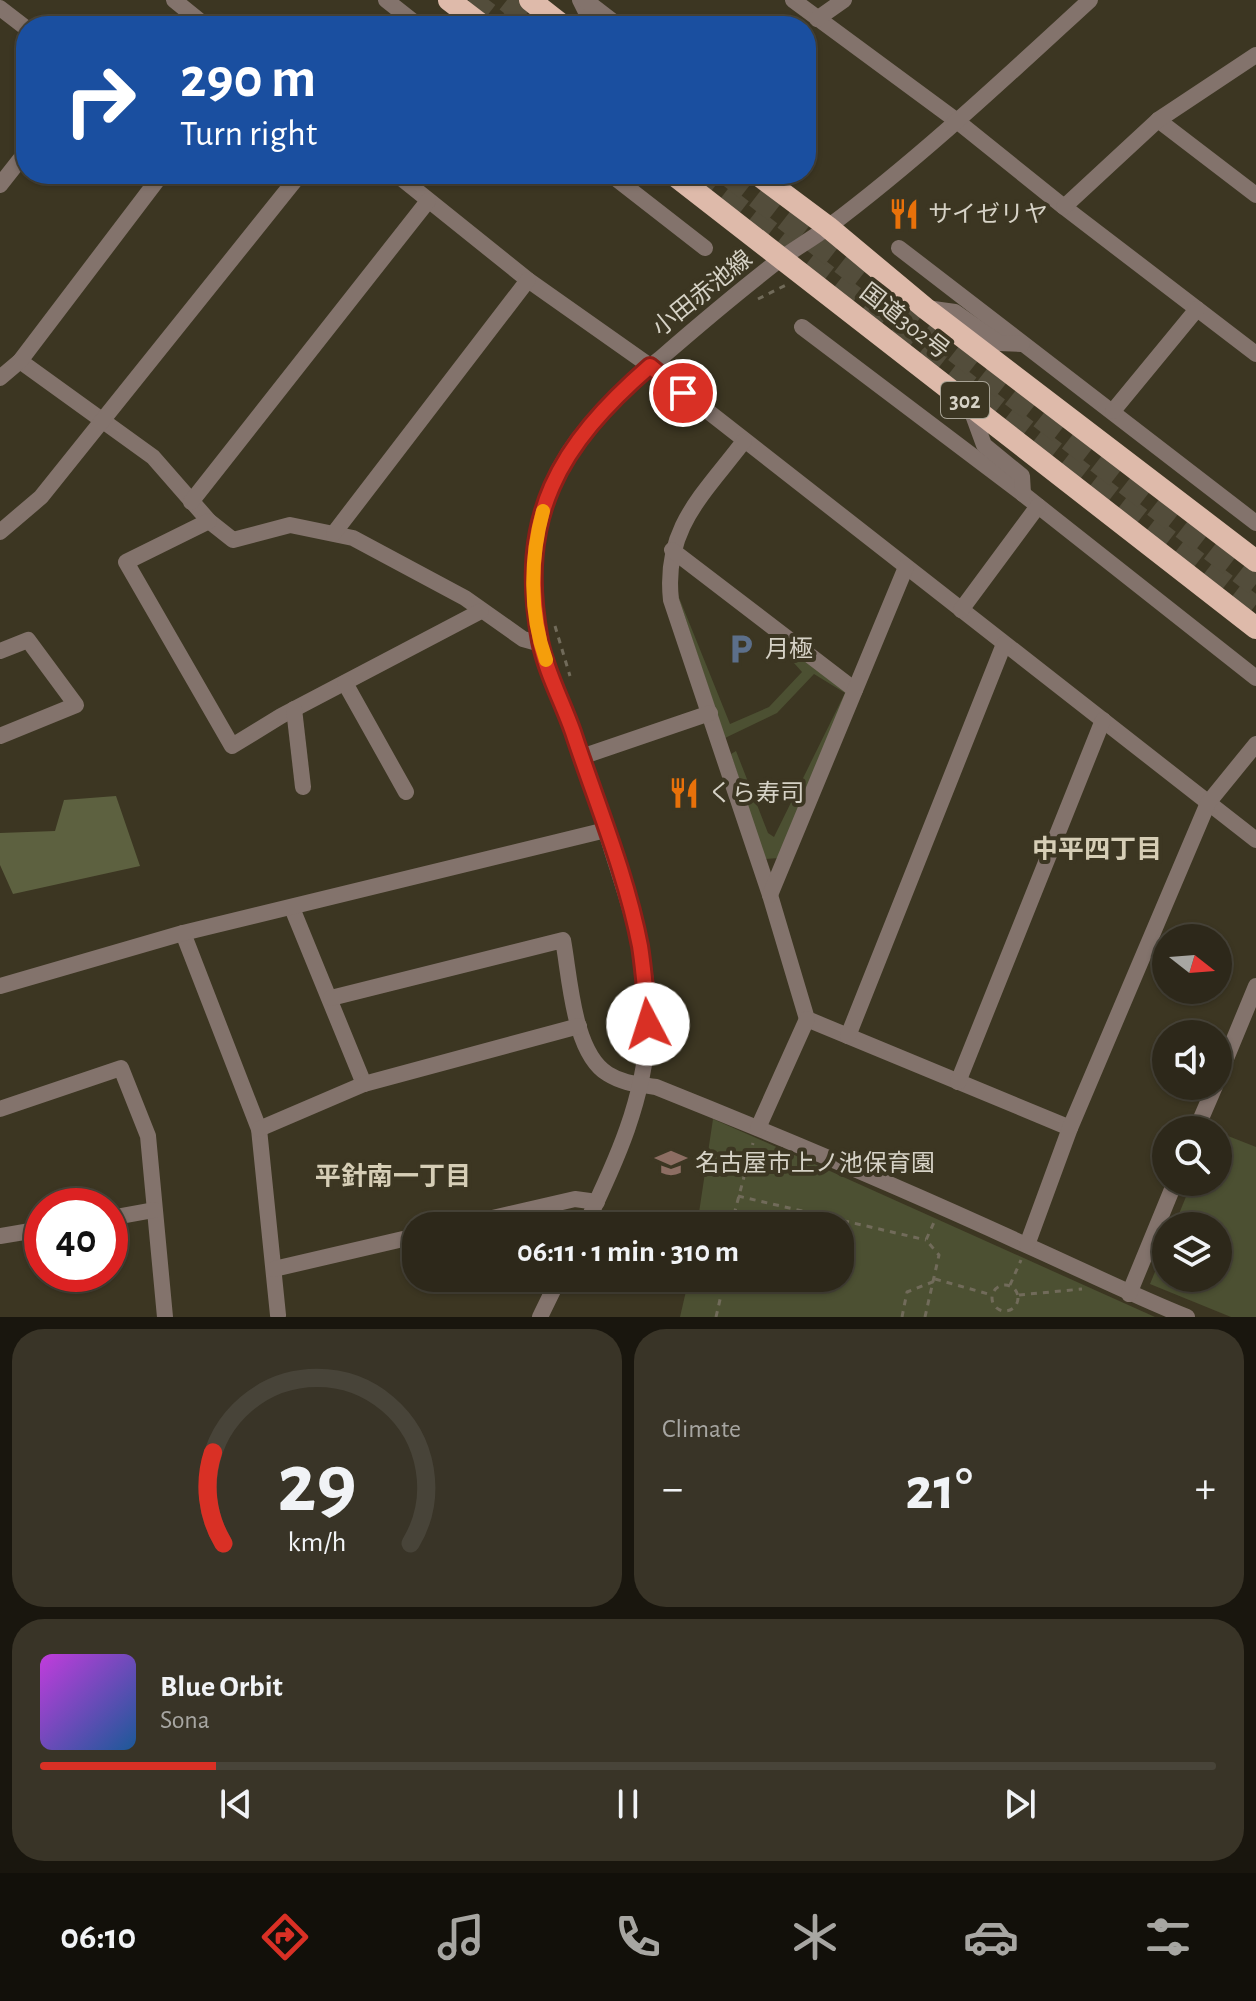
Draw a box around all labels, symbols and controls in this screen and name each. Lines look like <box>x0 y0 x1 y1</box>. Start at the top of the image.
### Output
icon: right <box>48 48 152 152</box>
text: 290 m <box>180 51 316 107</box>
text: Turn right <box>180 116 317 152</box>
restaurant icon: サイゼリヤ <box>887 197 921 231</box>
place label: サイゼリヤ <box>928 201 1048 227</box>
street label: 小田赤池線 <box>647 245 757 341</box>
street label: 国道302号 <box>855 278 955 364</box>
pin <box>649 359 717 427</box>
icon: arrive <box>661 371 705 415</box>
road number: 302 <box>941 382 989 418</box>
parking icon: 月極 <box>724 632 758 666</box>
place label: 月極 <box>765 636 813 662</box>
restaurant icon: くら寿司 <box>667 776 701 810</box>
place label: くら寿司 <box>708 780 804 806</box>
district label: 中平四丁目 <box>1032 835 1162 863</box>
north arrow <box>1152 924 1232 1004</box>
map controls <box>1152 924 1232 1292</box>
position arrow <box>606 982 690 1066</box>
button: sound <box>1152 1020 1232 1100</box>
button: search <box>1152 1116 1232 1196</box>
school or university icon: 名古屋市上ノ池保育園 <box>654 1146 688 1180</box>
place label: 名古屋市上ノ池保育園 <box>695 1150 935 1176</box>
district label: 平針南一丁目 <box>315 1162 471 1190</box>
speed limit sign: 40 <box>24 1188 128 1292</box>
button: layers <box>1152 1212 1232 1292</box>
text: 06:11 · 1 min · 310 m <box>517 1237 739 1267</box>
text: Climate <box>662 1416 741 1442</box>
text: 29 <box>277 1443 357 1527</box>
text: 21° <box>905 1460 973 1520</box>
text: − <box>662 1467 683 1511</box>
text: + <box>1195 1467 1216 1511</box>
text: km/h <box>288 1528 346 1557</box>
text: Blue Orbit <box>160 1672 283 1702</box>
text: Sona <box>160 1707 210 1733</box>
icon: previous <box>214 1782 258 1826</box>
icon: pause <box>606 1782 650 1826</box>
icon: next <box>998 1782 1042 1826</box>
icon: directions <box>257 1909 313 1965</box>
icon: music <box>433 1909 489 1965</box>
icon: phone <box>610 1909 666 1965</box>
icon: climate <box>787 1909 843 1965</box>
icon: car <box>963 1909 1019 1965</box>
icon: filters <box>1140 1909 1196 1965</box>
text: 06:10 <box>60 1919 136 1955</box>

